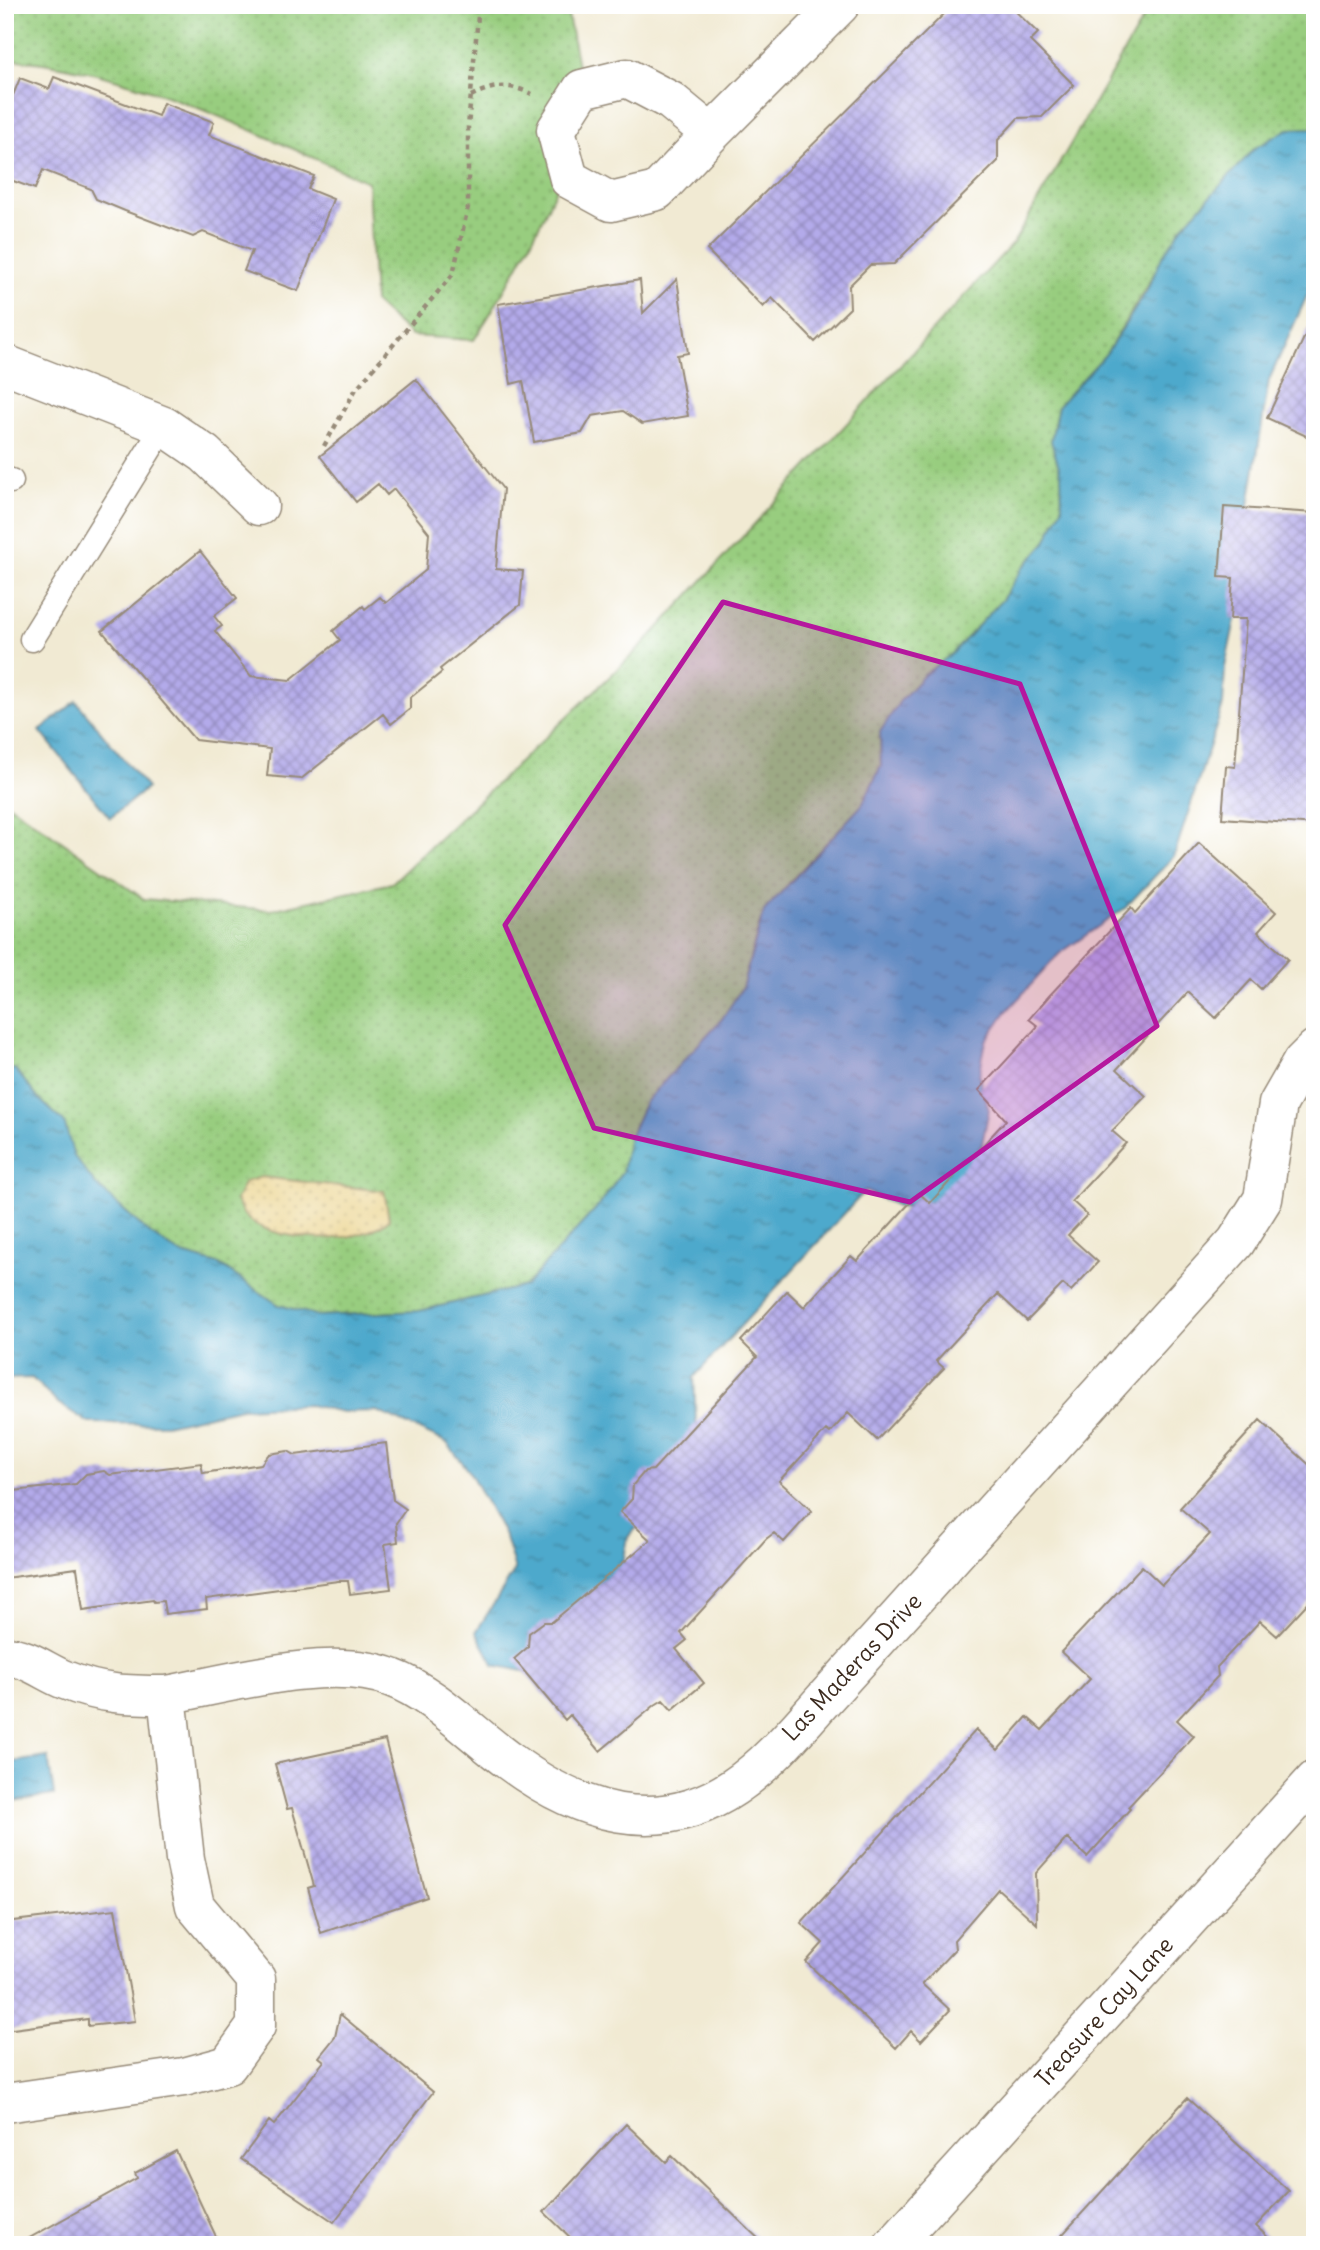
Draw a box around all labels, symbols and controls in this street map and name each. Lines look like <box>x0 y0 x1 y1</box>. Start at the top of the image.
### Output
street label: Las Maderas Drive <box>776 1587 927 1747</box>
street label: Treasure Cay Lane <box>1028 1930 1179 2093</box>

